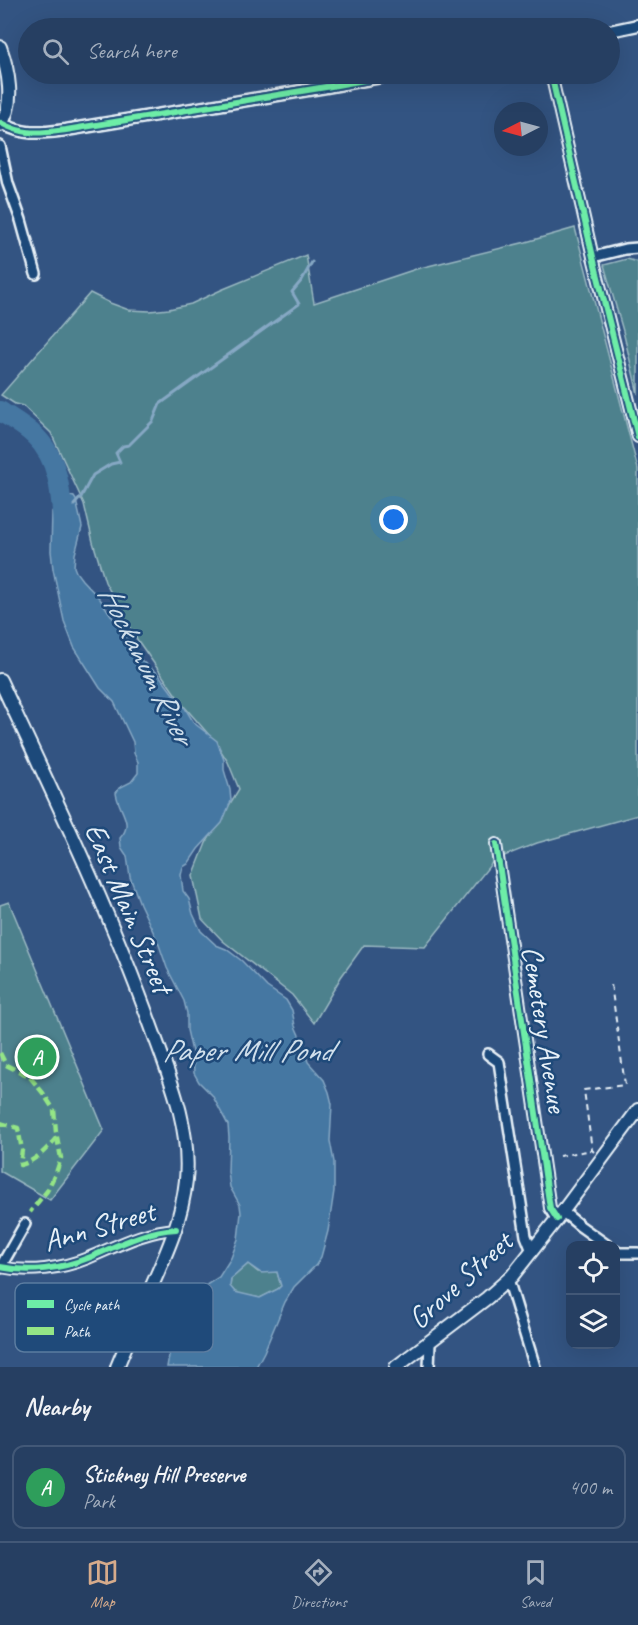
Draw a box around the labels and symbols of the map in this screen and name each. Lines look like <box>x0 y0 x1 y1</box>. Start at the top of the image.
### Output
north arrow <box>494 102 548 156</box>
your location <box>379 505 408 534</box>
water label: Hockanum River <box>89 578 207 755</box>
street label: East Main Street <box>76 817 183 1003</box>
street label: Cemetery Avenue <box>513 943 577 1117</box>
water label: Paper Mill Pond <box>162 1030 341 1071</box>
pin: A <box>18 1034 57 1080</box>
street label: Ann Street <box>39 1191 162 1260</box>
street label: Grove Street <box>400 1221 522 1337</box>
legend <box>15 1283 213 1352</box>
text: Cycle path <box>64 1295 120 1315</box>
text: Path <box>64 1322 91 1342</box>

